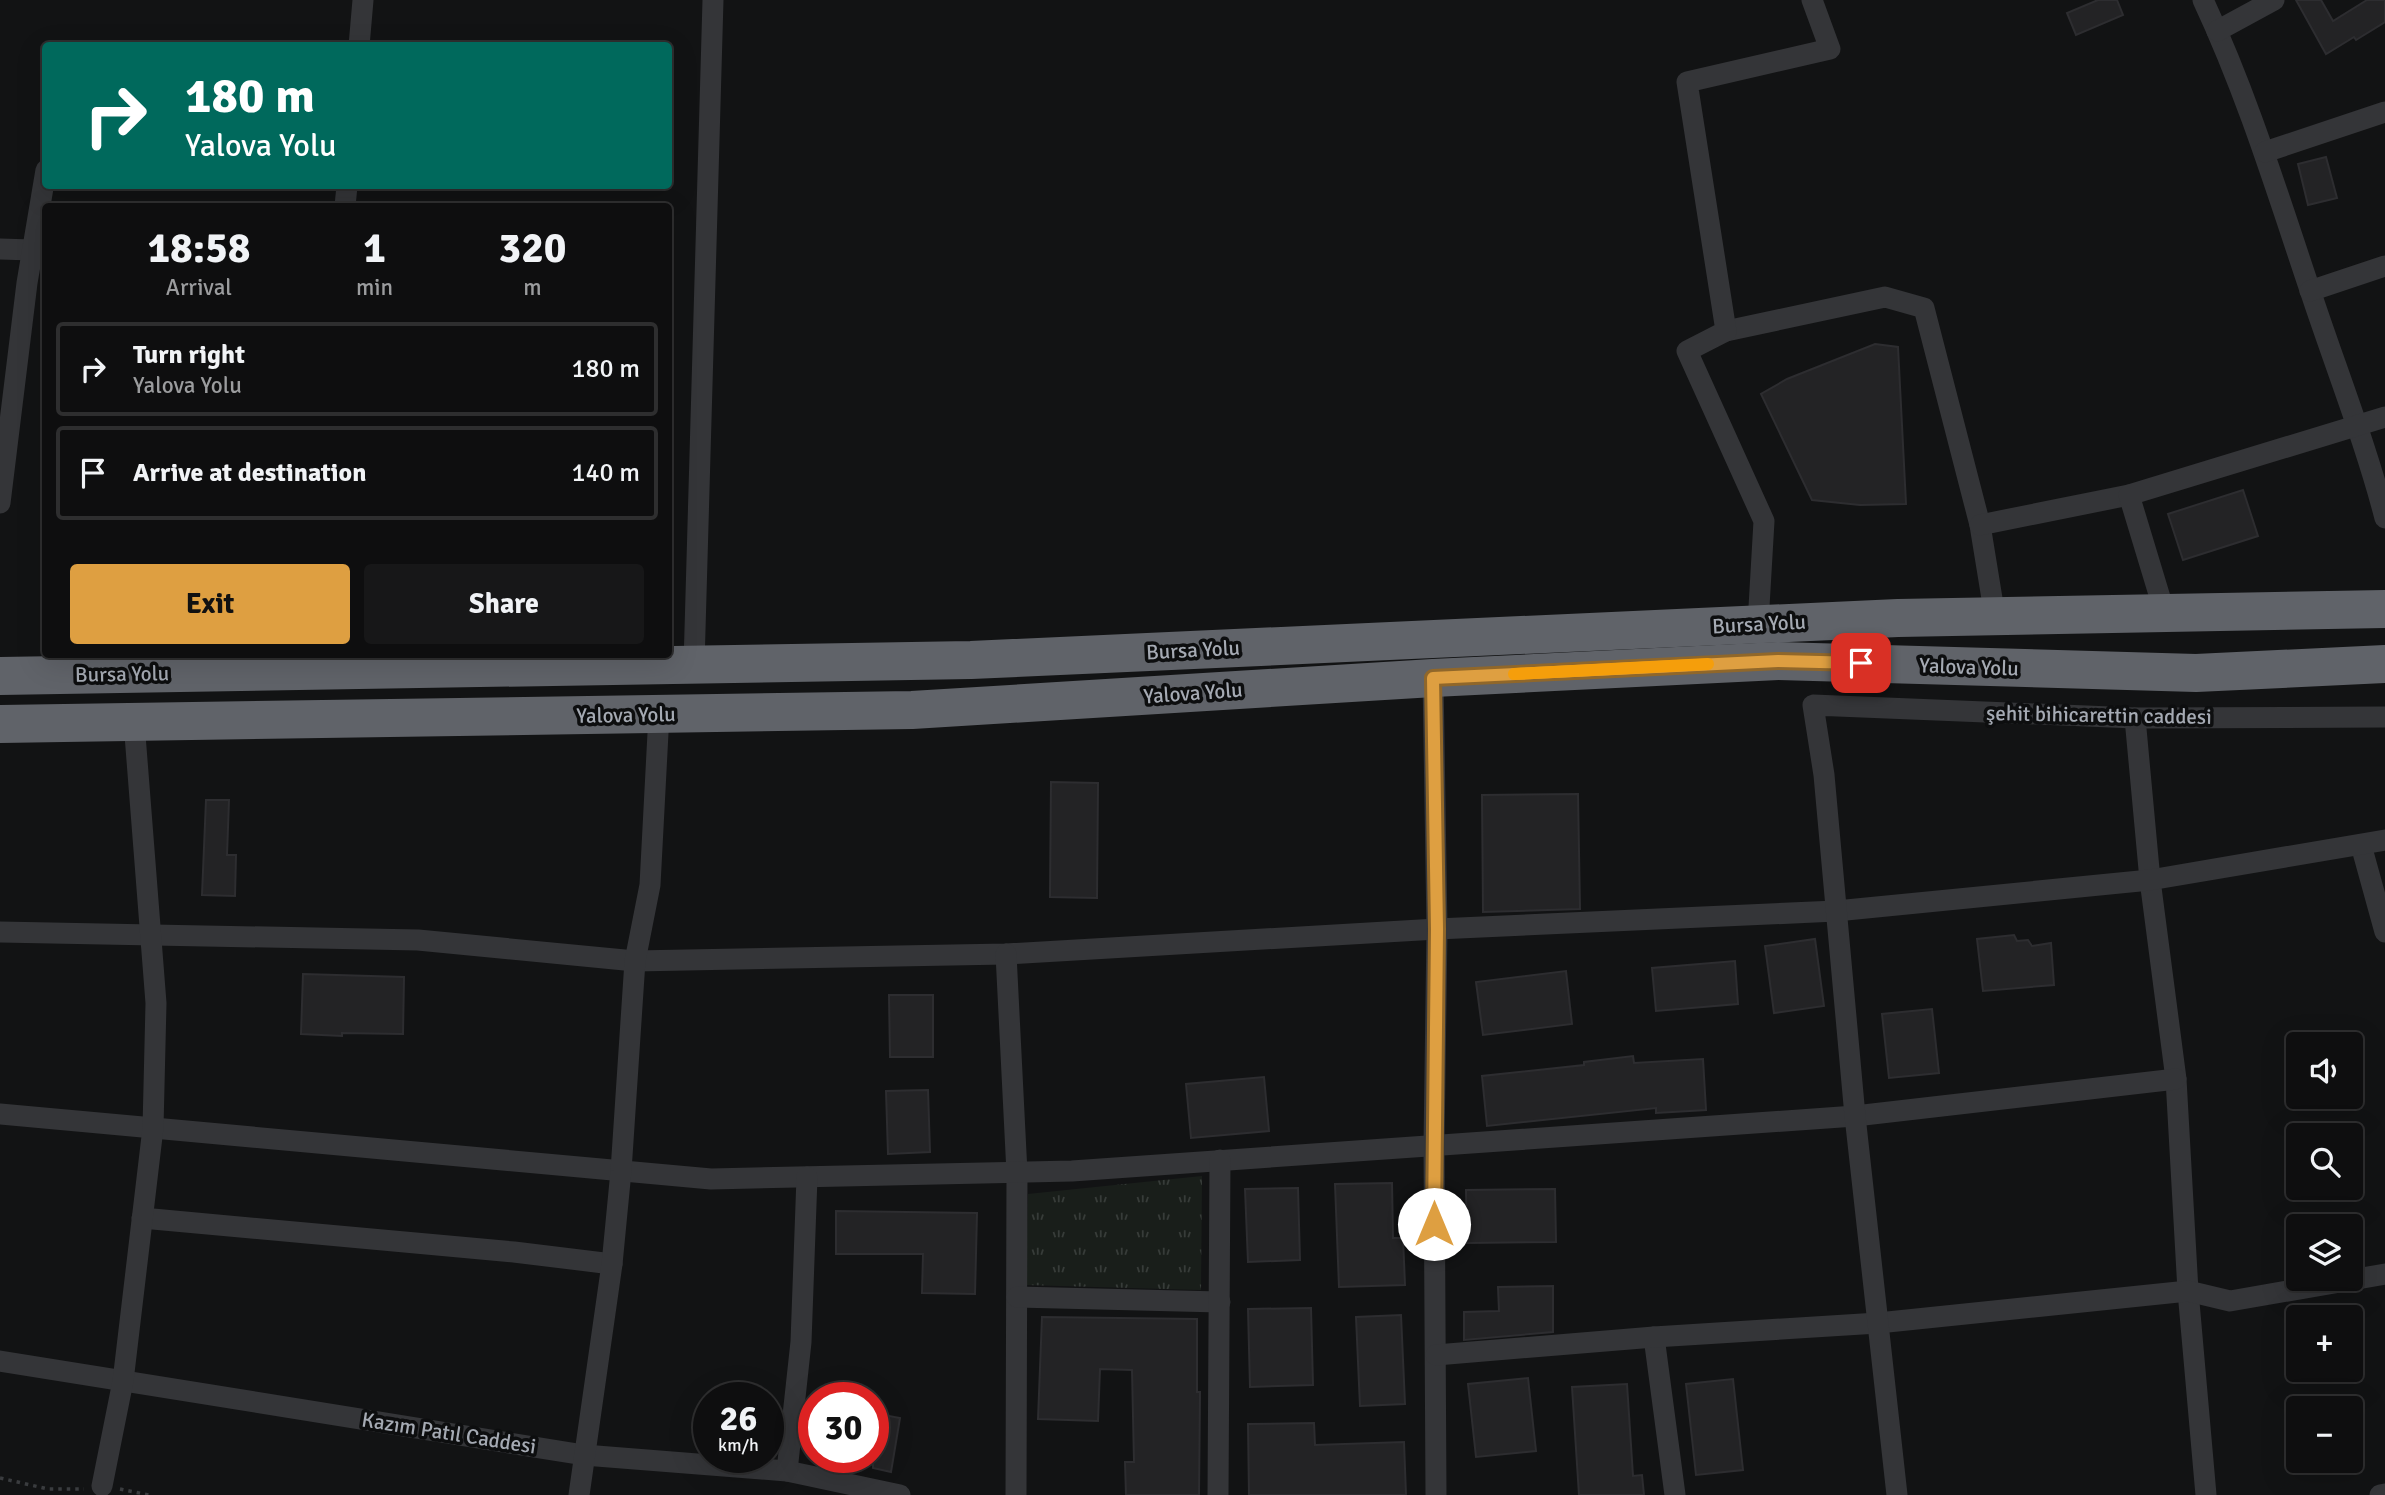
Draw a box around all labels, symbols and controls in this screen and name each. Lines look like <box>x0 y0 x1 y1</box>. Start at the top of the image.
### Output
text: 180 m <box>185 66 315 126</box>
icon: right <box>70 70 161 161</box>
text: Yalova Yolu <box>185 126 336 165</box>
text: 18:58 <box>147 223 251 274</box>
text: 1 <box>363 223 386 274</box>
text: 320 <box>498 223 567 274</box>
text: Arrival <box>166 273 232 302</box>
text: min <box>356 273 393 302</box>
text: m <box>523 273 542 302</box>
text: Turn right <box>133 339 245 371</box>
icon: right <box>74 350 112 388</box>
text: 180 m <box>571 353 640 385</box>
text: Yalova Yolu <box>133 371 242 400</box>
icon: arrive <box>74 454 112 492</box>
text: Arrive at destination <box>133 457 366 489</box>
text: 140 m <box>571 457 640 489</box>
button: Exit <box>70 564 350 644</box>
button: Share <box>364 564 644 644</box>
street label: Bursa Yolu <box>1711 609 1807 639</box>
pin <box>1831 633 1891 693</box>
street label: Bursa Yolu <box>1145 635 1241 665</box>
icon: arrive <box>1842 644 1880 682</box>
street label: Yalova Yolu <box>1919 652 2019 682</box>
street label: Bursa Yolu <box>75 660 169 688</box>
street label: Yalova Yolu <box>1143 677 1243 709</box>
street label: şehit bihicarettin caddesi <box>1986 700 2212 730</box>
street label: Yalova Yolu <box>576 701 676 729</box>
map controls <box>2286 1032 2363 1473</box>
button: sound <box>2286 1032 2363 1109</box>
button: search <box>2286 1123 2363 1200</box>
position arrow <box>1397 1187 1471 1261</box>
button: layers <box>2286 1214 2363 1291</box>
button: + <box>2286 1305 2363 1382</box>
speed limit sign: 30 <box>798 1382 889 1473</box>
button: − <box>2286 1396 2363 1473</box>
text: 26 <box>720 1397 757 1440</box>
street label: Kazım Patıl Caddesi <box>360 1406 538 1460</box>
text: km/h <box>718 1434 759 1456</box>

